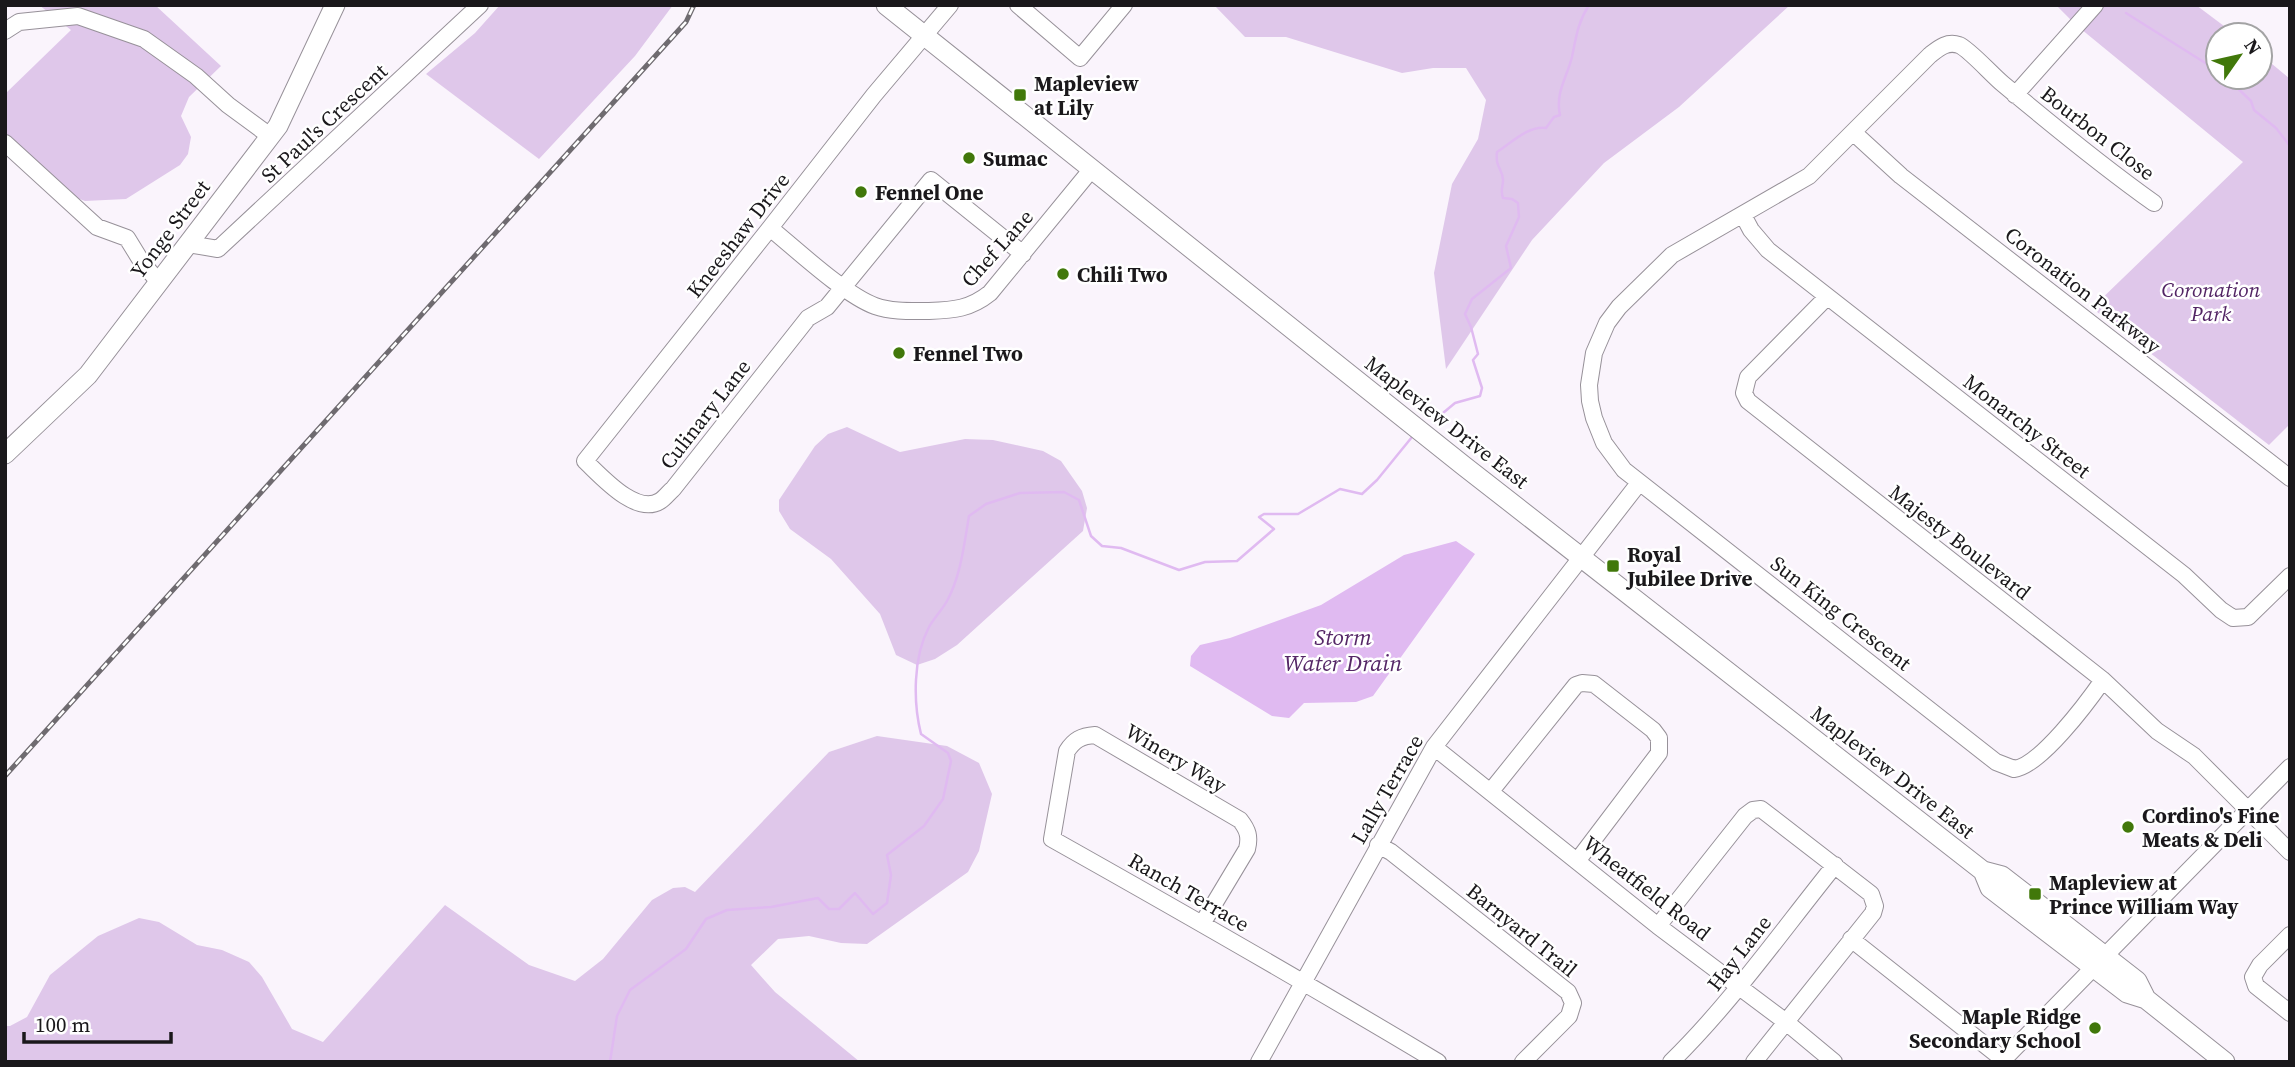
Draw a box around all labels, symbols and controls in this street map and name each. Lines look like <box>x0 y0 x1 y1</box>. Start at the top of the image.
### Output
north arrow <box>2204 21 2274 91</box>
text: N <box>2238 33 2268 60</box>
street label: St Paul's Crescent <box>255 57 394 189</box>
place label: Mapleview at Lily <box>1034 69 1139 122</box>
street label: Bourbon Close <box>2035 79 2161 187</box>
marker: Mapleview at Lily <box>1012 87 1028 103</box>
place label: Sumac <box>983 144 1048 173</box>
marker: Sumac <box>961 150 977 166</box>
street label: Kneeshaw Drive <box>680 166 796 304</box>
street label: Yonge Street <box>123 174 217 284</box>
place label: Fennel One <box>875 178 983 207</box>
marker: Fennel One <box>853 184 869 200</box>
street label: Chef Lane <box>954 203 1040 293</box>
street label: Coronation Parkway <box>1999 220 2167 360</box>
place label: Chili Two <box>1077 260 1168 289</box>
marker: Chili Two <box>1055 266 1071 282</box>
park label: Coronation Park <box>2162 275 2261 328</box>
place label: Fennel Two <box>913 339 1023 368</box>
marker: Fennel Two <box>891 345 907 361</box>
street label: Mapleview Drive East <box>1359 349 1535 495</box>
street label: Culinary Lane <box>653 353 757 475</box>
street label: Monarchy Street <box>1957 367 2097 485</box>
street label: Majesty Boulevard <box>1883 478 2037 607</box>
place label: Royal Jubilee Drive <box>1625 540 1752 593</box>
street label: Sun King Crescent <box>1765 549 1918 677</box>
marker: Royal Jubilee Drive <box>1605 558 1621 574</box>
water label: Storm Water Drain <box>1284 621 1402 679</box>
street label: Mapleview Drive East <box>1805 699 1981 845</box>
street label: Winery Way <box>1120 716 1232 800</box>
street label: Lally Terrace <box>1344 729 1430 849</box>
place label: Cordino's Fine Meats & Deli <box>2142 801 2279 854</box>
marker: Cordino's Fine Meats & Deli <box>2120 819 2136 835</box>
street label: Wheatfield Road <box>1577 829 1717 947</box>
street label: Ranch Terrace <box>1123 846 1255 938</box>
place label: Mapleview at Prince William Way <box>2049 868 2239 921</box>
street label: Barnyard Trail <box>1461 876 1583 984</box>
marker: Mapleview at Prince William Way <box>2027 886 2043 902</box>
street label: Hay Lane <box>1700 909 1778 997</box>
scale bar <box>24 1000 172 1044</box>
place label: Maple Ridge Secondary School <box>1909 1002 2081 1055</box>
text: 100 m <box>35 1010 90 1039</box>
marker: Maple Ridge Secondary School <box>2087 1020 2103 1036</box>

